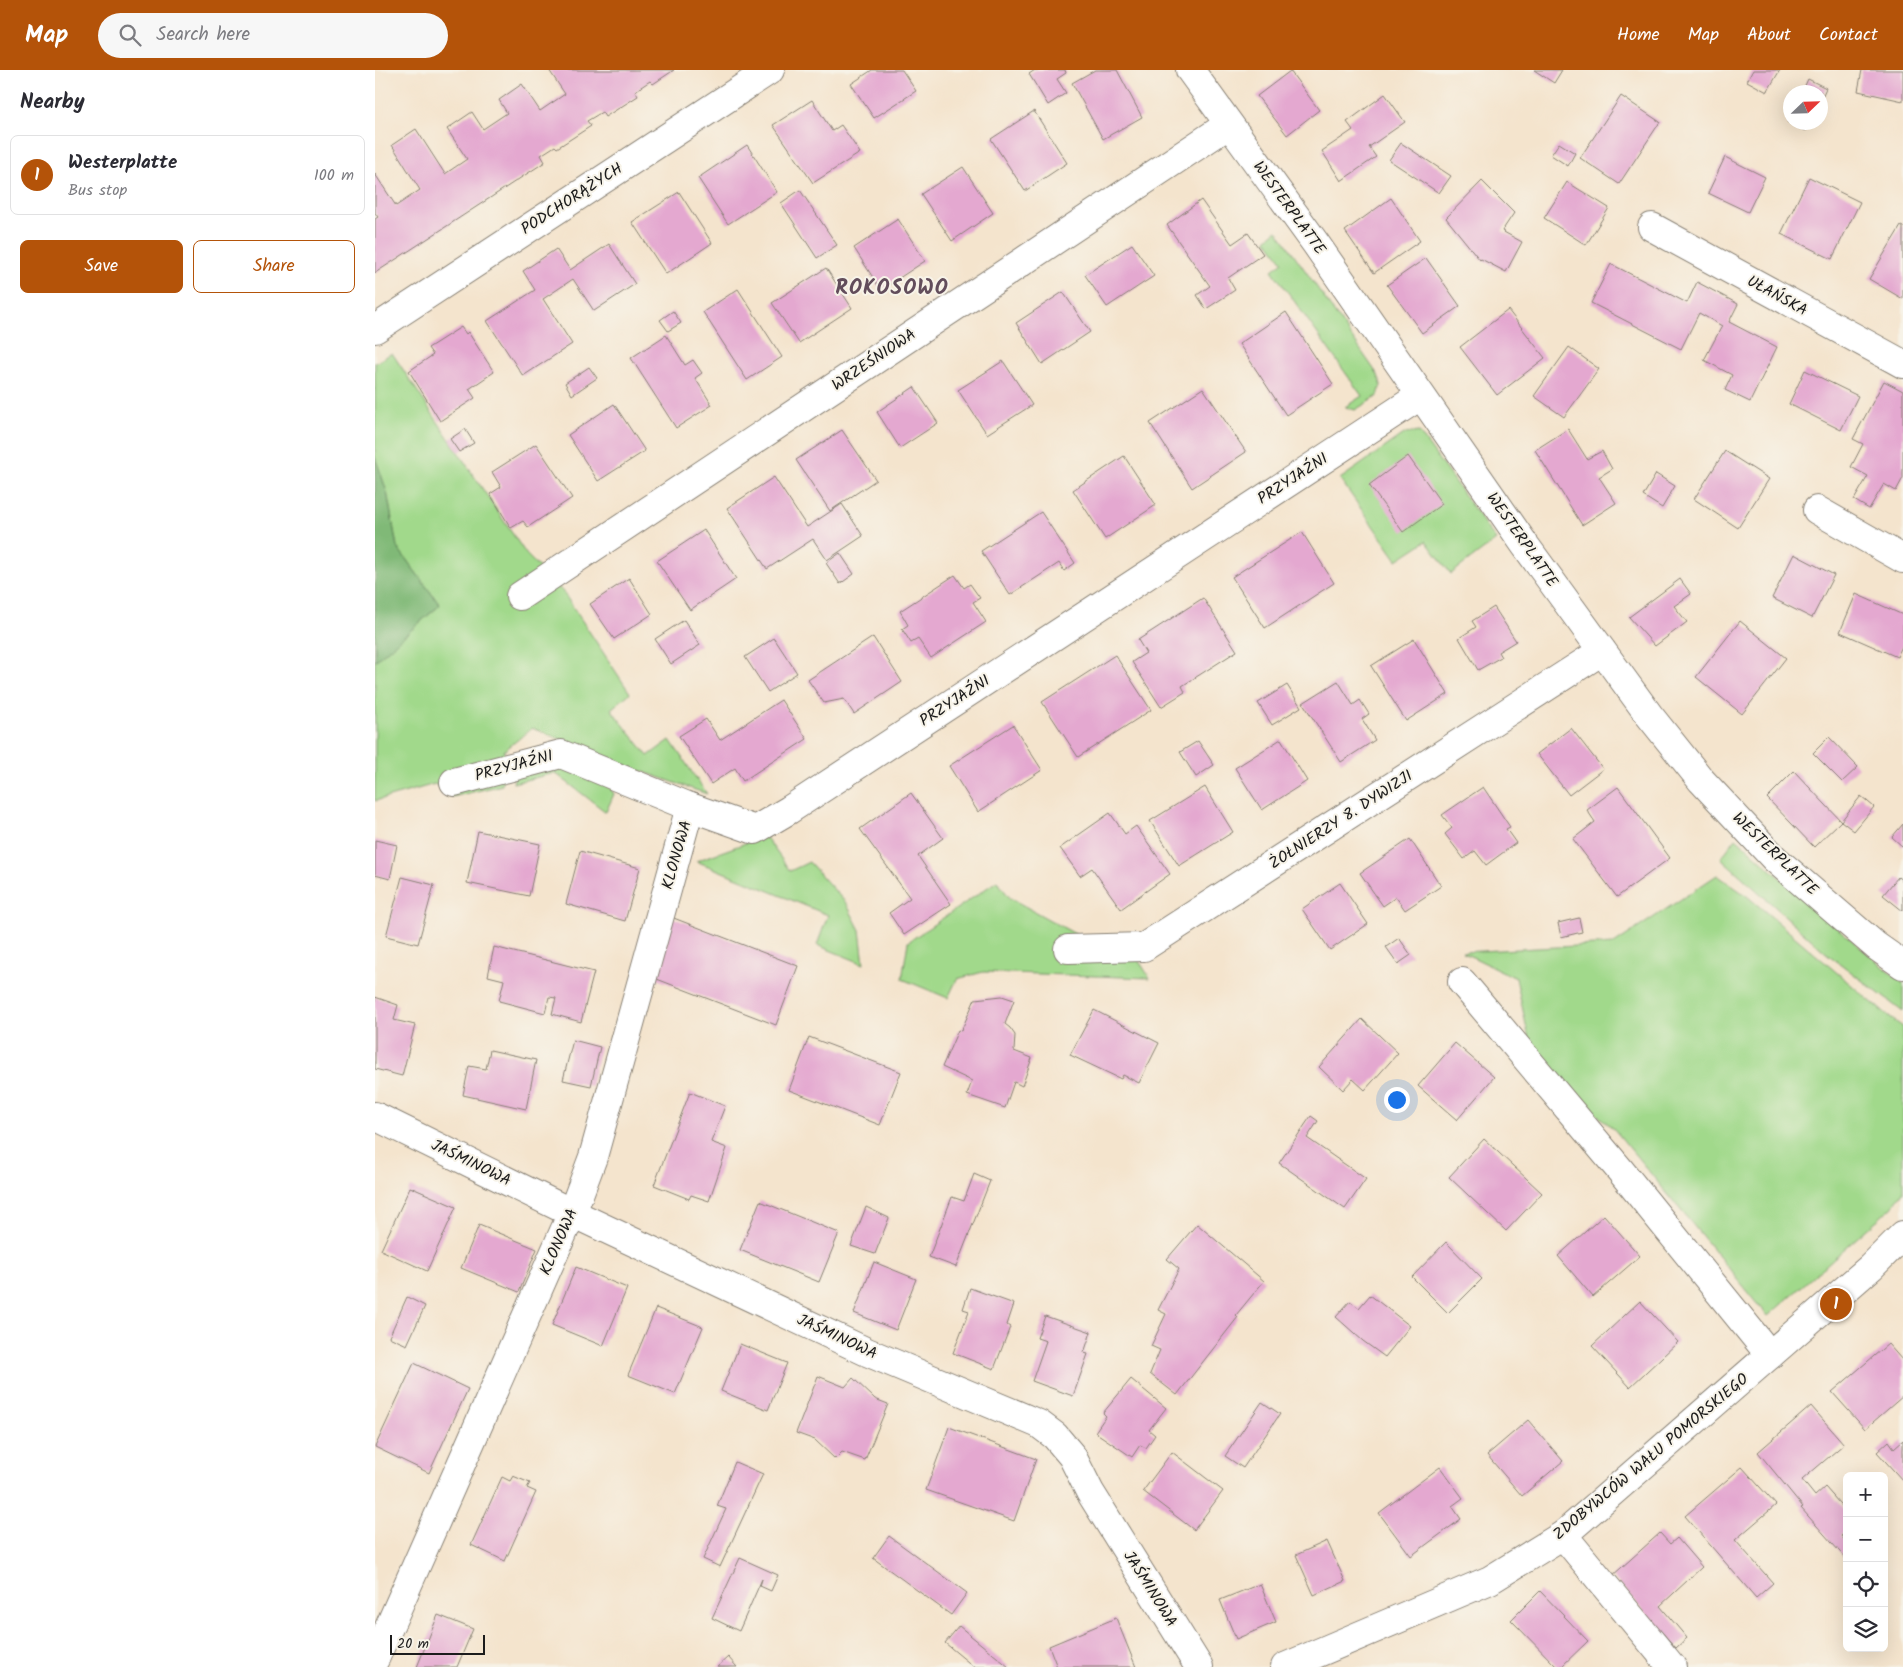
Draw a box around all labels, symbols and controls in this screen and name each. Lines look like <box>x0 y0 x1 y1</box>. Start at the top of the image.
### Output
search box <box>98 13 448 58</box>
text: Map <box>25 16 68 55</box>
text: Search here <box>156 20 250 50</box>
icon: search <box>116 21 144 49</box>
text: Home <box>1617 21 1660 50</box>
text: Map <box>1688 21 1719 50</box>
text: About <box>1747 21 1791 50</box>
text: Contact <box>1819 21 1878 50</box>
north arrow <box>1783 85 1828 130</box>
text: Nearby <box>20 86 85 119</box>
text: Westerplatte <box>68 148 177 178</box>
street label: WESTERPLATTE <box>1246 156 1332 261</box>
street label: PODCHORĄŻYCH <box>516 157 628 241</box>
text: 1 <box>35 163 39 188</box>
text: 100 m <box>314 163 354 188</box>
text: Bus stop <box>68 178 127 203</box>
button: Save <box>20 240 183 293</box>
button: Share <box>193 240 355 293</box>
street label: UŁAŃSKA <box>1742 269 1812 323</box>
district label: ROKOSOWO <box>835 272 949 305</box>
street label: WRZEŚNIOWA <box>827 322 922 398</box>
street label: PRZYJAŹNI <box>1253 447 1333 511</box>
street label: WESTERPLATTE <box>1480 487 1565 593</box>
street label: PRZYJAŹNI <box>915 669 995 733</box>
street label: PRZYJAŹNI <box>472 744 556 788</box>
street label: ŻOŁNIERZY 8. DYWIZJI <box>1264 764 1418 876</box>
street label: WESTERPLATTE <box>1726 806 1824 902</box>
street label: KLONOWA <box>655 817 699 893</box>
your location <box>1384 1087 1410 1113</box>
street label: JAŚMINOWA <box>427 1133 515 1193</box>
street label: KLONOWA <box>533 1204 585 1279</box>
pin: 1 <box>1820 1285 1852 1323</box>
street label: JAŚMINOWA <box>793 1307 882 1367</box>
street label: ZDOBYWCÓW WAŁU POMORSKIEGO <box>1548 1367 1754 1547</box>
map controls <box>1843 1472 1888 1652</box>
button: + <box>1843 1472 1888 1517</box>
button: − <box>1843 1517 1888 1562</box>
street label: JAŚMINOWA <box>1117 1546 1184 1632</box>
button: locate <box>1843 1562 1888 1607</box>
button: layers <box>1843 1607 1888 1652</box>
scale bar <box>390 1632 485 1655</box>
text: 20 m <box>397 1633 429 1655</box>

